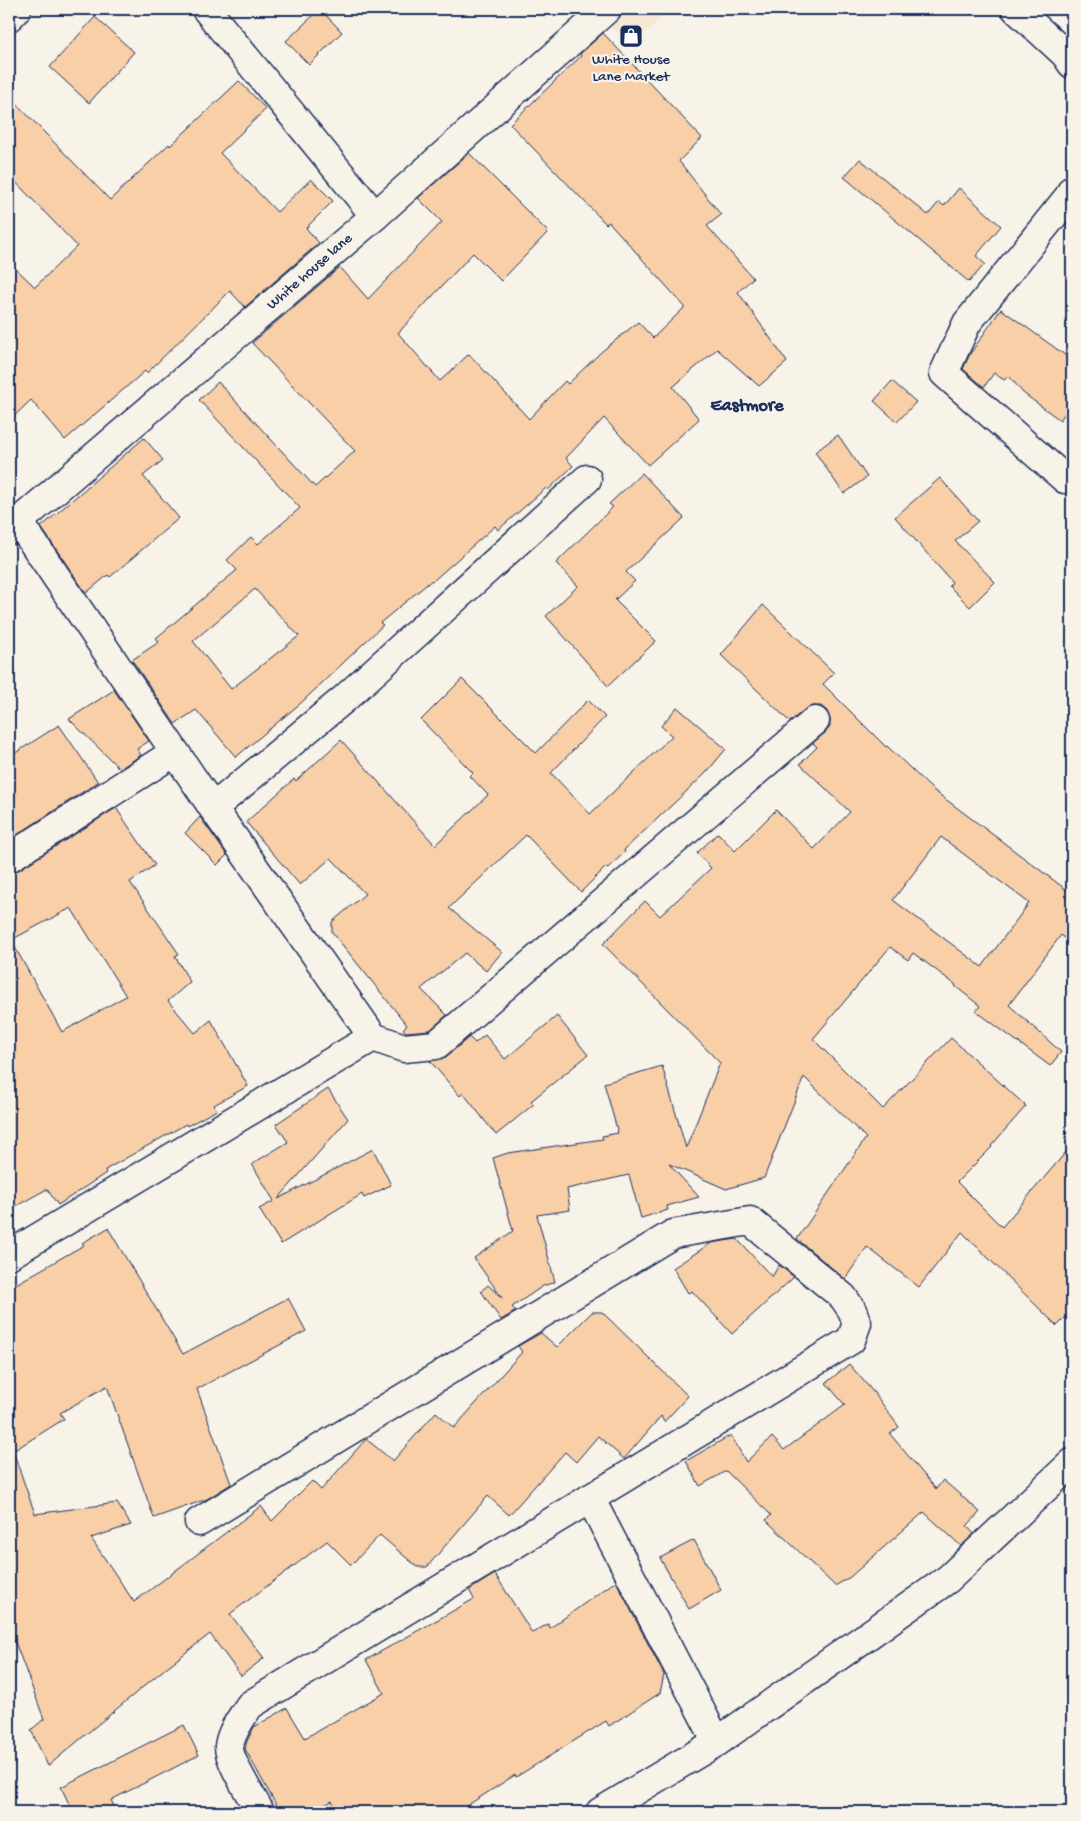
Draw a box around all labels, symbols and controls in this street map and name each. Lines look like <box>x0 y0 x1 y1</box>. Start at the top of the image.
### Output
shop icon: White House Lane Market <box>618 23 644 49</box>
place label: White House Lane Market <box>592 51 671 86</box>
street label: White house lane <box>263 230 357 314</box>
district label: Eastmore <box>711 396 784 417</box>

